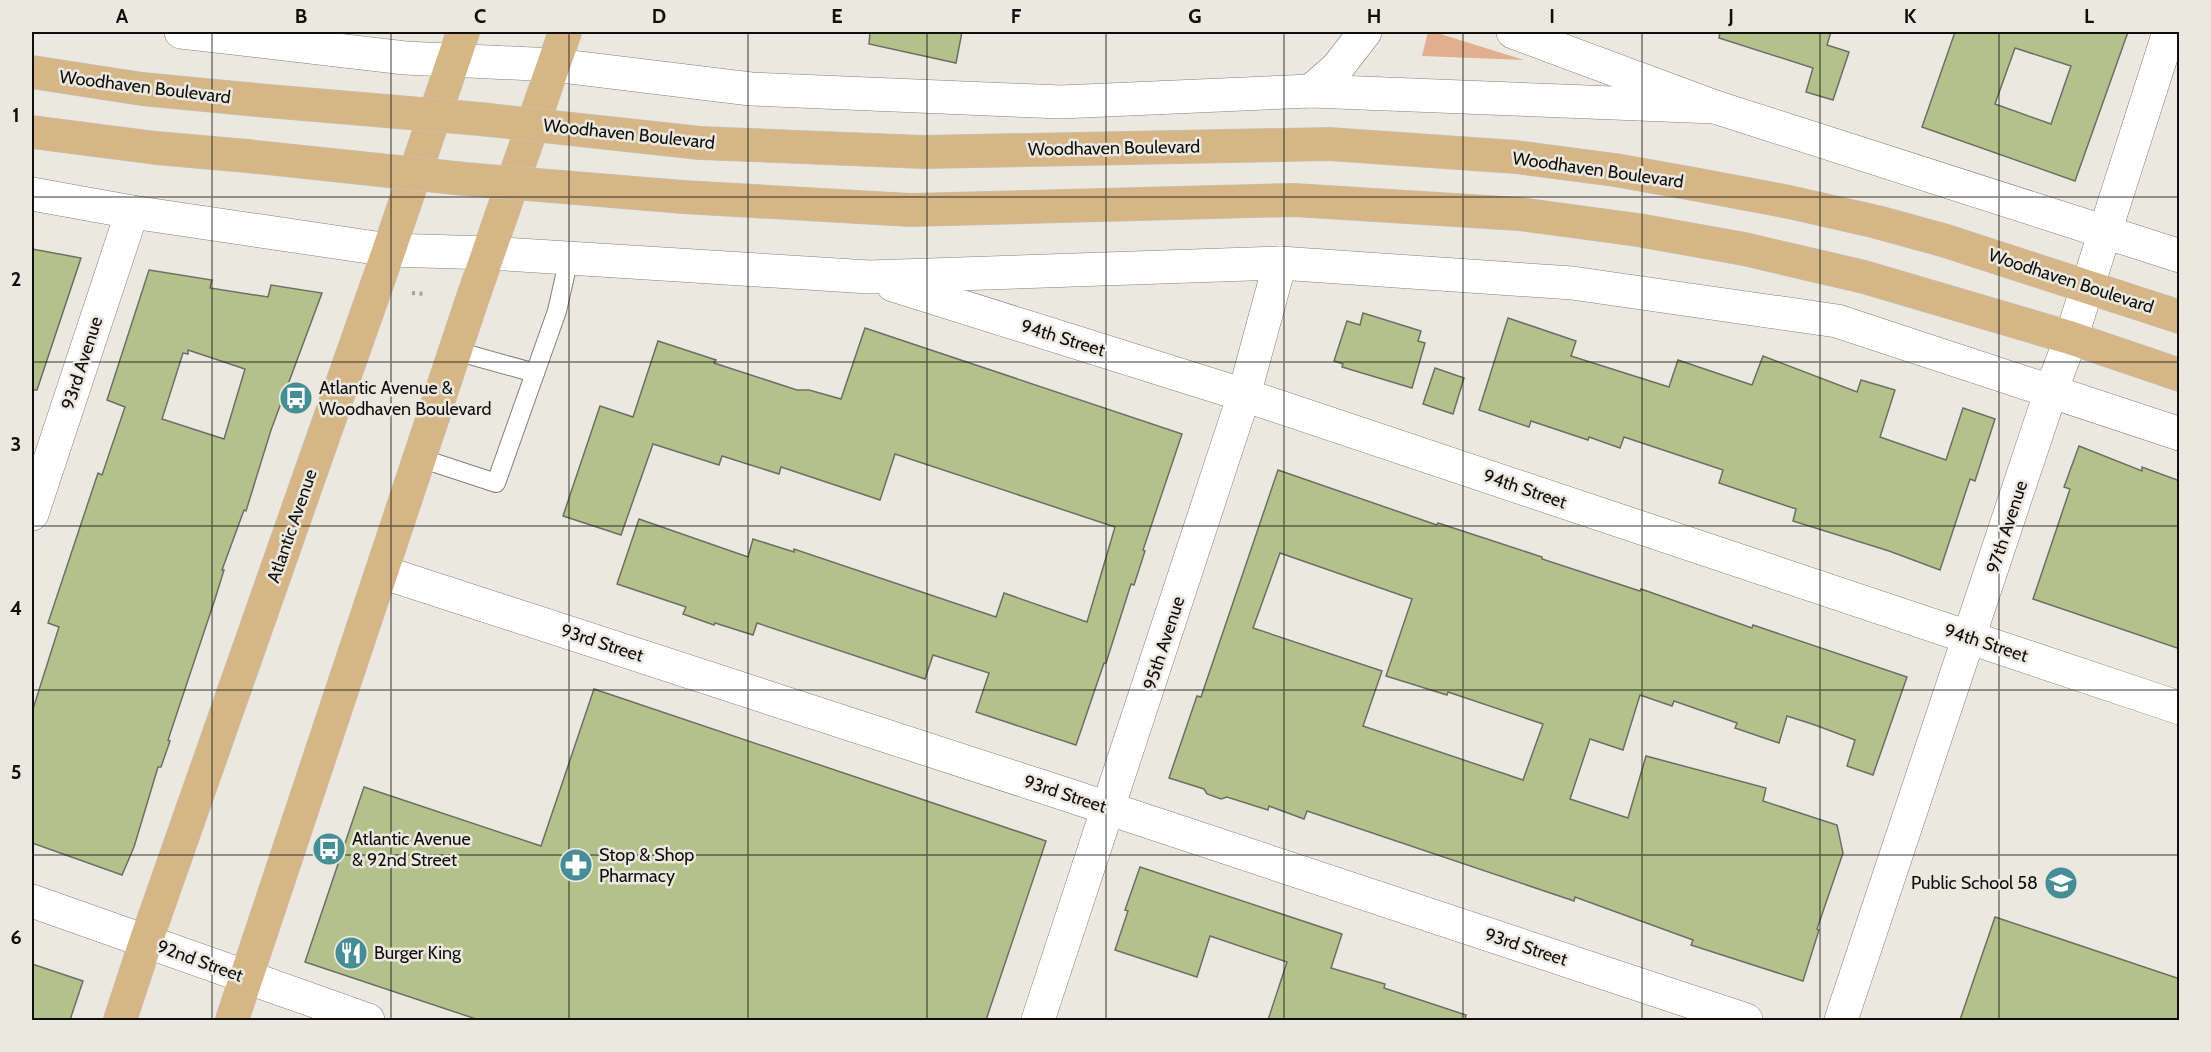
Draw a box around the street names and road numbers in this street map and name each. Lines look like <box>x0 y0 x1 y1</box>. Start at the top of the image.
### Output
street label: Woodhaven Boulevard <box>58 66 232 108</box>
street label: Woodhaven Boulevard <box>542 114 716 154</box>
street label: Woodhaven Boulevard <box>1028 135 1200 161</box>
street label: Woodhaven Boulevard <box>1511 147 1685 193</box>
street label: Woodhaven Boulevard <box>1986 244 2156 318</box>
street label: 93rd Avenue <box>57 314 107 412</box>
street label: 94th Street <box>1018 315 1108 361</box>
street label: 94th Street <box>1480 464 1570 514</box>
street label: Atlantic Avenue <box>262 466 322 586</box>
street label: 97th Avenue <box>1982 478 2032 576</box>
street label: 95th Avenue <box>1139 594 1189 692</box>
street label: 93rd Street <box>558 619 646 667</box>
street label: 94th Street <box>1941 619 2031 667</box>
street label: 93rd Street <box>1021 770 1109 818</box>
street label: 93rd Street <box>1482 923 1570 971</box>
street label: 92nd Street <box>154 935 246 987</box>

